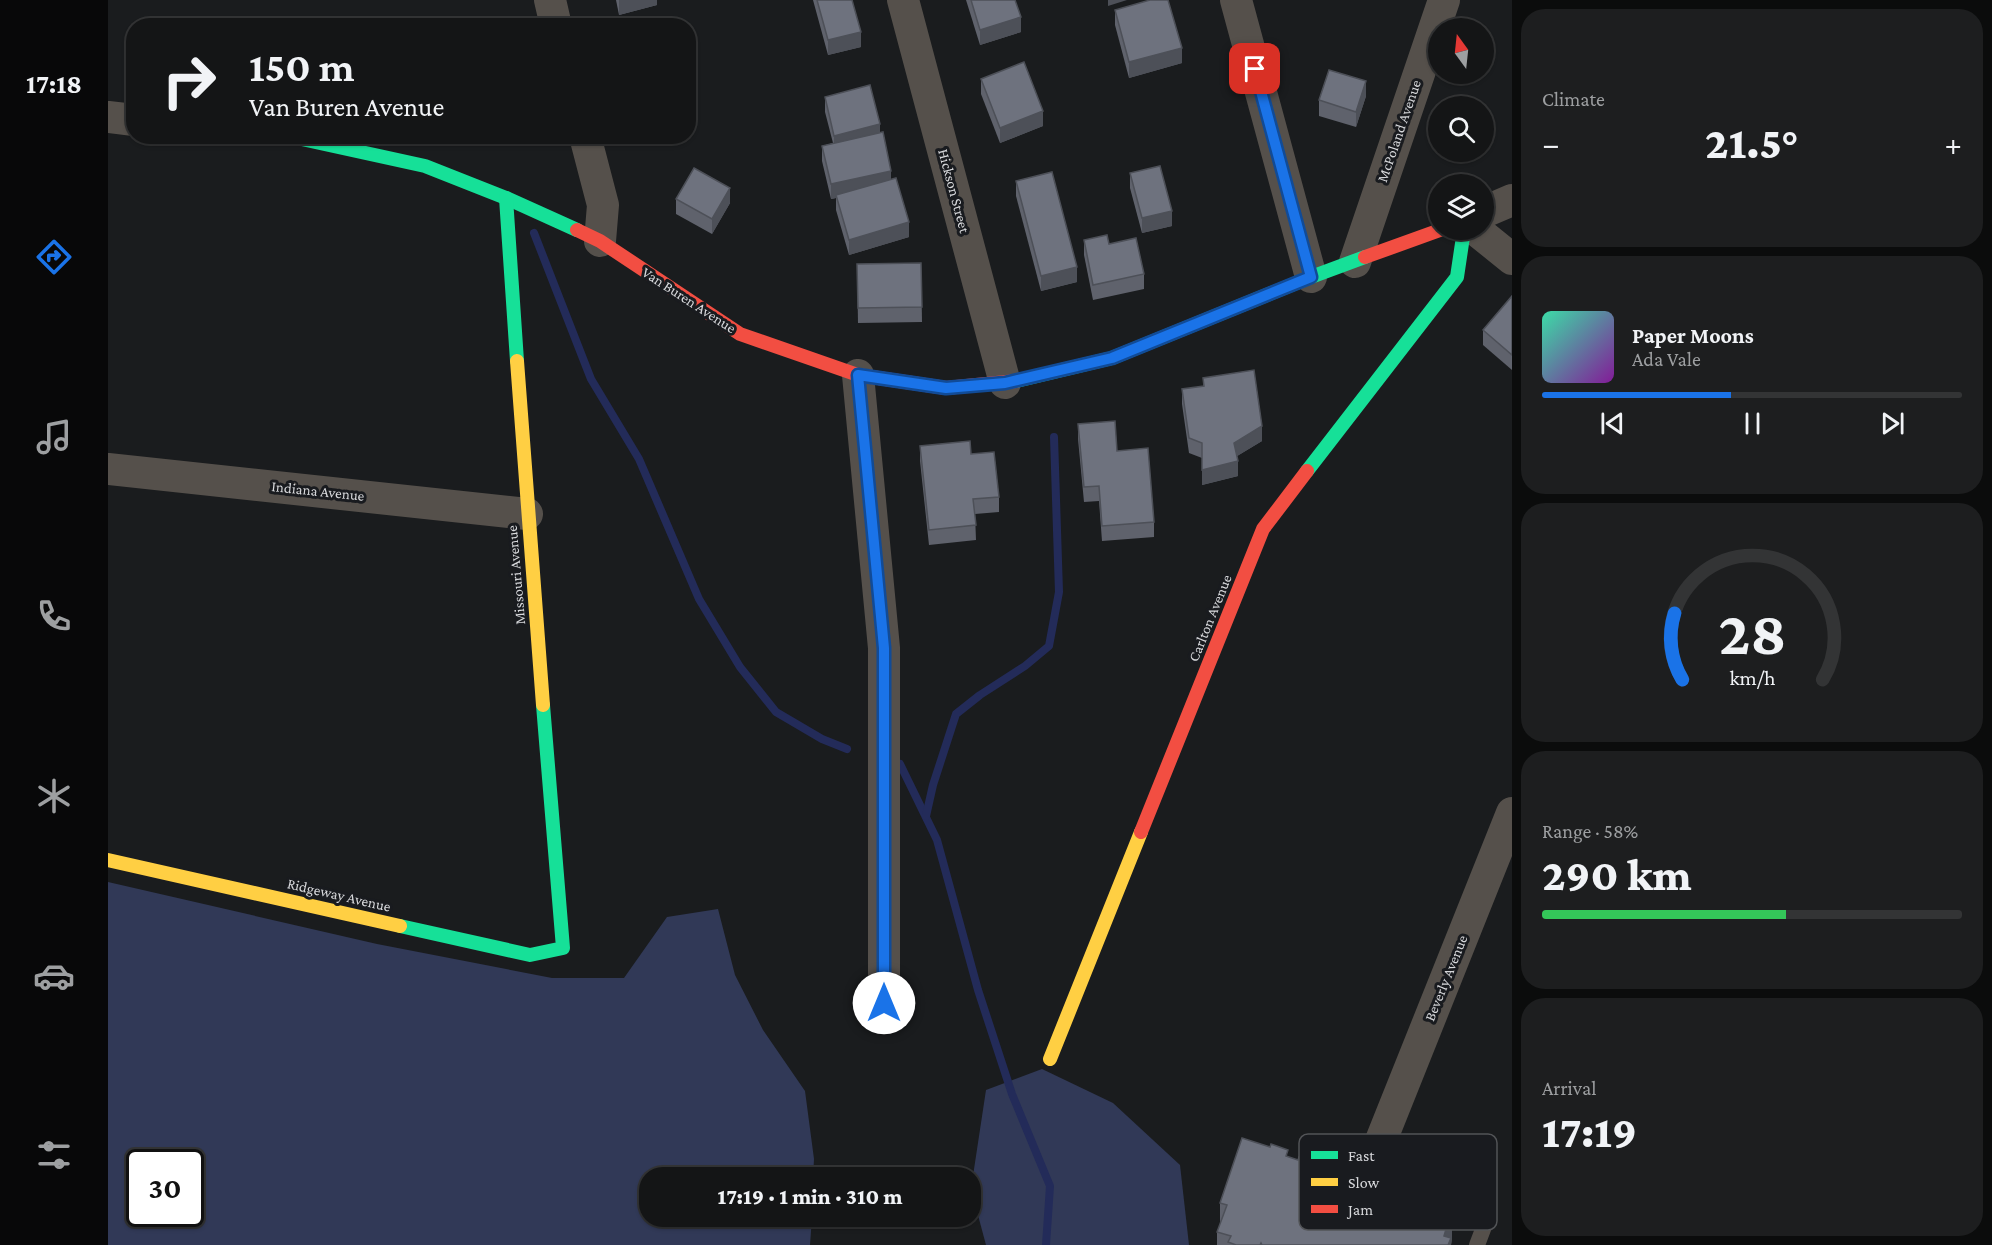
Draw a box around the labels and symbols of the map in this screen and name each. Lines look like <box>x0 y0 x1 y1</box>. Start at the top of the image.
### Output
north arrow <box>1428 18 1494 84</box>
pin <box>1229 43 1280 94</box>
street label: McPoland Avenue <box>1374 77 1424 184</box>
street label: Hickson Street <box>935 147 973 236</box>
street label: Van Buren Avenue <box>639 264 739 336</box>
street label: Indiana Avenue <box>271 478 366 504</box>
street label: Missouri Avenue <box>504 524 528 625</box>
street label: Carlton Avenue <box>1185 572 1235 664</box>
street label: Ridgeway Avenue <box>286 875 393 916</box>
street label: Beverly Avenue <box>1421 932 1472 1024</box>
position arrow <box>852 971 916 1035</box>
legend <box>1299 1134 1497 1230</box>
text: Fast <box>1348 1147 1375 1164</box>
speed limit sign: 30 <box>126 1149 204 1227</box>
text: Slow <box>1348 1174 1380 1191</box>
text: Jam <box>1346 1201 1373 1219</box>

